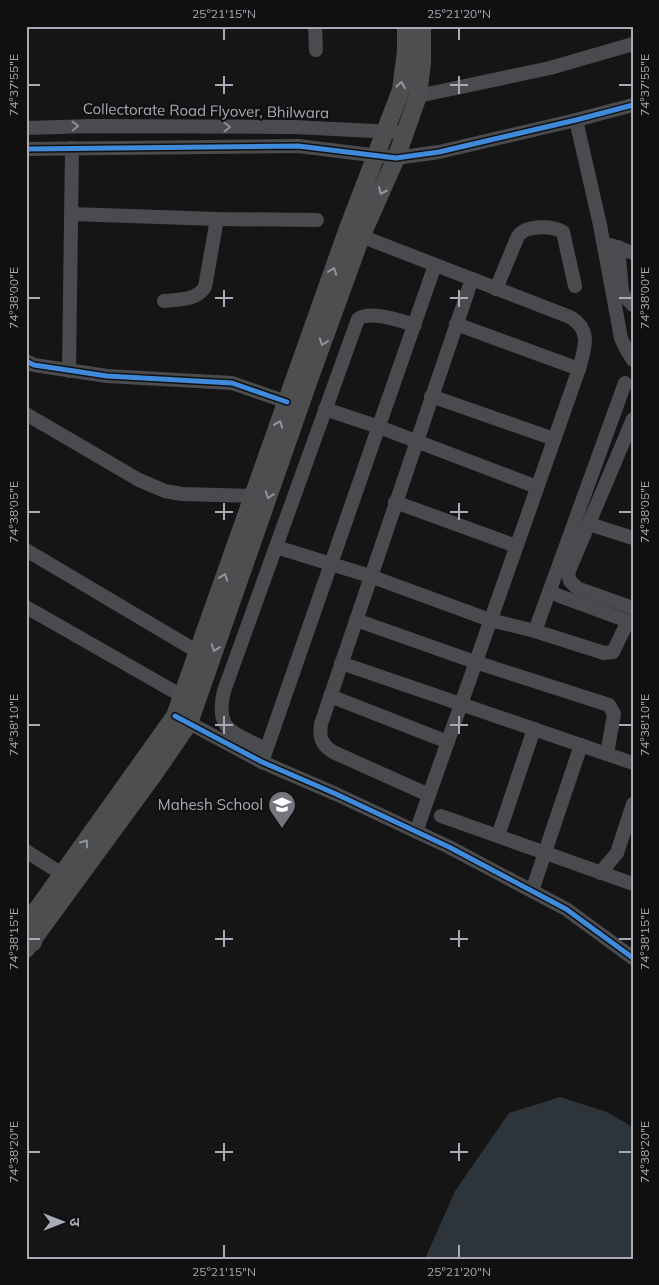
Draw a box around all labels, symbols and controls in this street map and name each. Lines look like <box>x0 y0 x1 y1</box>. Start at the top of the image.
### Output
text: 25°21'15"N <box>192 6 256 21</box>
text: 25°21'20"N <box>427 6 491 21</box>
text: 74°37'55"E <box>6 54 21 116</box>
text: 74°37'55"E <box>637 54 652 116</box>
one-way arrow <box>396 80 406 89</box>
street label: Collectorate Road Flyover, Bhilwara <box>83 99 329 122</box>
one-way arrow <box>72 121 79 131</box>
one-way arrow <box>224 122 231 132</box>
one-way arrow <box>377 186 388 195</box>
text: 74°38'00"E <box>6 267 21 329</box>
one-way arrow <box>327 267 337 276</box>
text: 74°38'00"E <box>637 267 652 329</box>
one-way arrow <box>319 337 329 346</box>
one-way arrow <box>273 420 283 429</box>
text: 74°38'05"E <box>6 481 21 543</box>
text: 74°38'05"E <box>637 481 652 543</box>
one-way arrow <box>265 490 275 499</box>
one-way arrow <box>218 574 228 582</box>
one-way arrow <box>211 644 221 652</box>
text: 74°38'10"E <box>6 694 21 756</box>
text: 74°38'10"E <box>637 694 652 756</box>
school or university icon: Mahesh School <box>267 790 297 829</box>
place label: Mahesh School <box>158 795 263 814</box>
one-way arrow <box>79 839 88 848</box>
text: 74°38'15"E <box>6 908 21 970</box>
text: 74°38'15"E <box>637 908 652 970</box>
text: 74°38'20"E <box>6 1121 21 1183</box>
text: 74°38'20"E <box>637 1121 652 1183</box>
north arrow <box>38 1198 88 1248</box>
text: उ <box>66 1218 84 1227</box>
text: 25°21'15"N <box>192 1264 256 1279</box>
text: 25°21'20"N <box>427 1264 491 1279</box>

